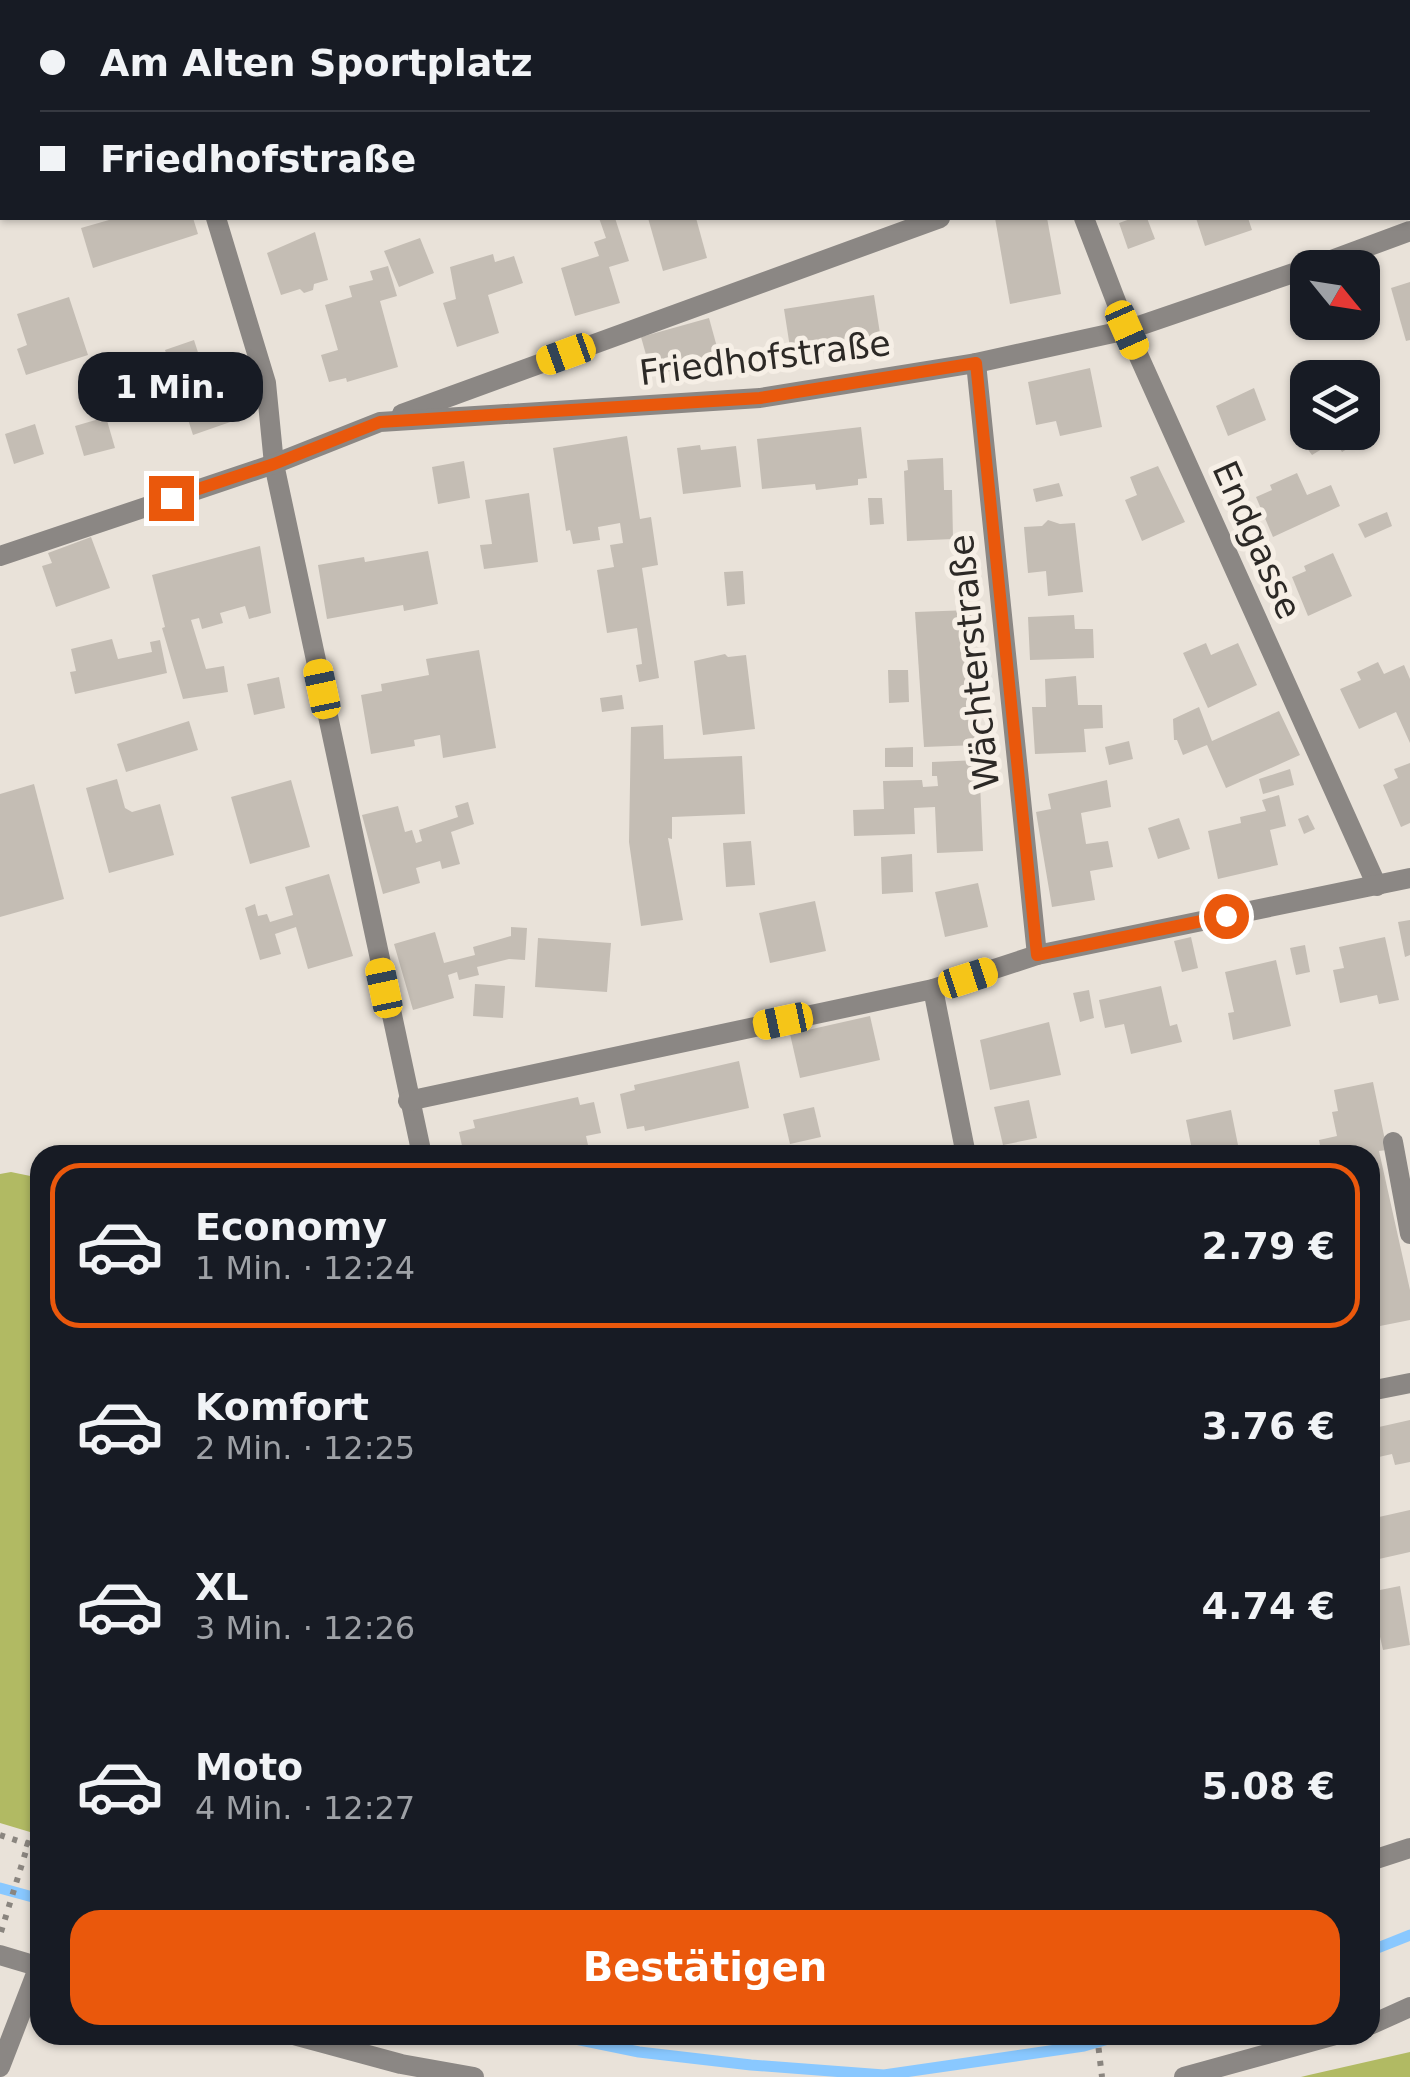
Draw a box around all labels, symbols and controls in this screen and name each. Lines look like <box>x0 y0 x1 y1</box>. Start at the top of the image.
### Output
text: Am Alten Sportplatz <box>100 41 533 85</box>
text: Friedhofstraße <box>100 137 416 181</box>
north arrow <box>1290 250 1380 340</box>
map controls <box>1290 250 1380 450</box>
car <box>1101 296 1153 364</box>
street label: Friedhofstraße <box>637 323 893 393</box>
car <box>533 330 599 378</box>
callout: 1 Min. <box>79 353 264 423</box>
button: layers <box>1290 360 1380 450</box>
text: 1 Min. <box>115 368 226 406</box>
street label: Endgasse <box>1205 455 1309 625</box>
route end <box>149 476 194 521</box>
street label: Wächterstraße <box>941 532 1007 792</box>
car <box>301 657 343 721</box>
route start <box>1204 894 1249 939</box>
car <box>935 954 1001 1002</box>
car <box>363 956 405 1020</box>
car <box>751 1000 815 1042</box>
icon: car <box>75 1201 165 1291</box>
text: Economy <box>195 1205 387 1249</box>
text: 2.79 € <box>1202 1224 1335 1268</box>
text: 1 Min. · 12:24 <box>195 1249 415 1287</box>
icon: car <box>75 1381 165 1471</box>
text: Komfort <box>195 1385 369 1429</box>
text: 3.76 € <box>1202 1404 1335 1448</box>
text: 2 Min. · 12:25 <box>195 1429 415 1467</box>
icon: car <box>75 1561 165 1651</box>
text: XL <box>195 1565 249 1609</box>
text: 4.74 € <box>1202 1584 1335 1628</box>
text: 3 Min. · 12:26 <box>195 1609 415 1647</box>
icon: car <box>75 1741 165 1831</box>
text: Moto <box>195 1745 303 1789</box>
text: 5.08 € <box>1202 1764 1335 1808</box>
text: 4 Min. · 12:27 <box>195 1789 415 1827</box>
button: Bestätigen <box>70 1910 1340 2025</box>

